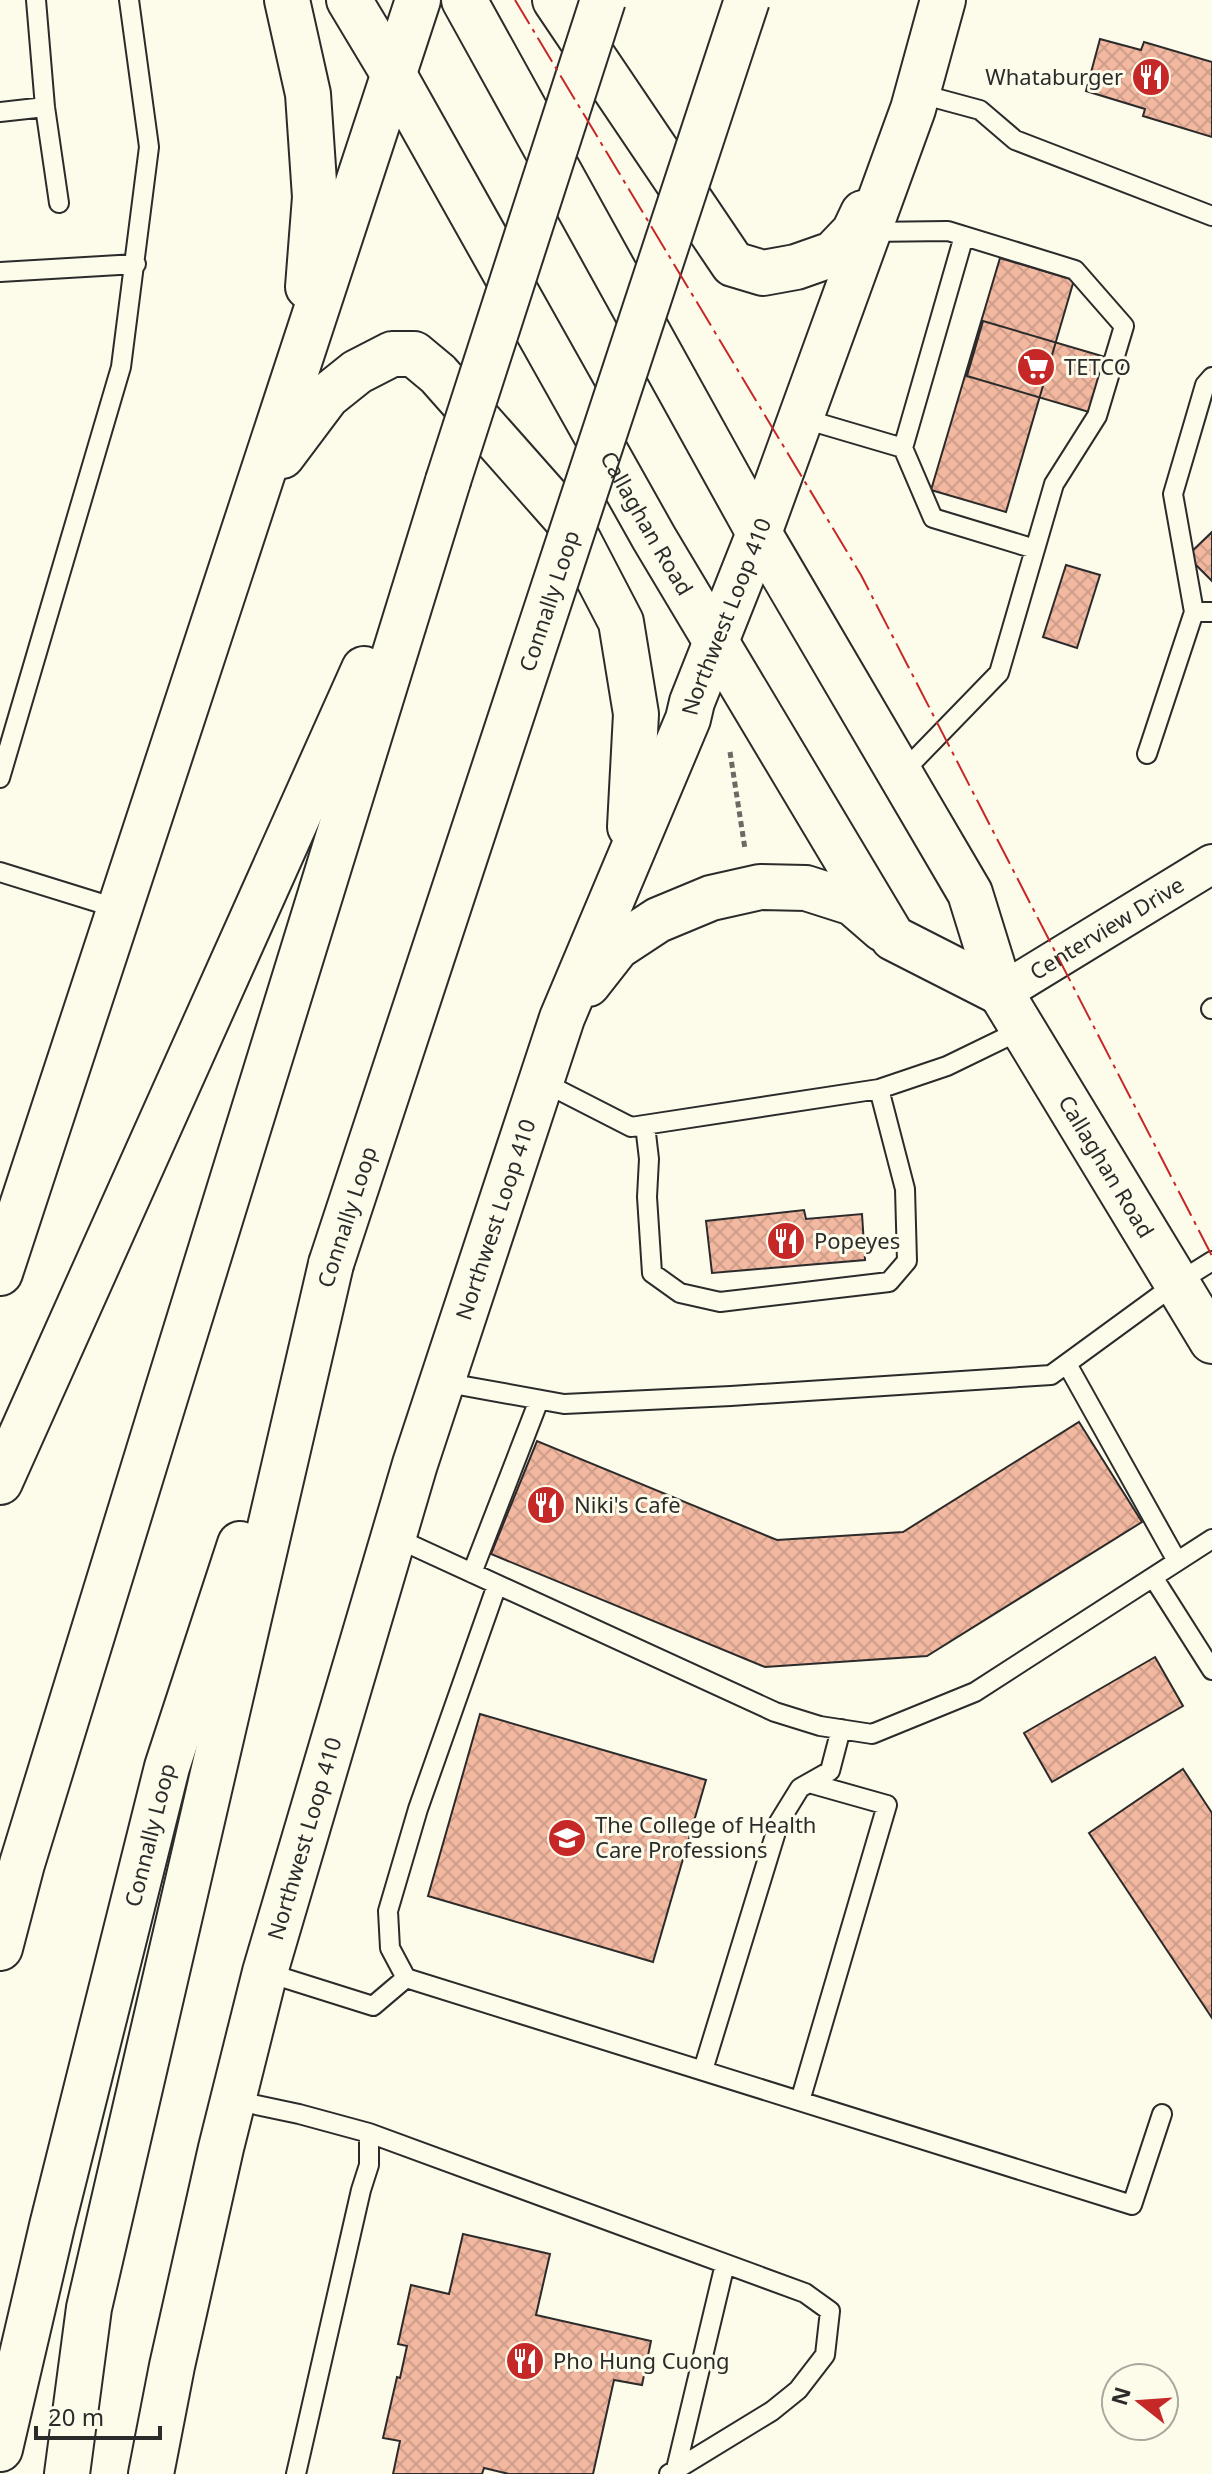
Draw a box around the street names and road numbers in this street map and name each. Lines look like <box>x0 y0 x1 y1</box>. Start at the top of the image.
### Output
street label: Callaghan Road <box>594 445 701 600</box>
street label: Northwest Loop 410 <box>673 513 777 718</box>
street label: Connally Loop <box>511 526 585 675</box>
street label: Centerview Drive <box>1023 869 1189 986</box>
street label: Callaghan Road <box>1052 1089 1162 1243</box>
street label: Northwest Loop 410 <box>448 1115 542 1324</box>
street label: Connally Loop <box>309 1142 383 1291</box>
street label: Northwest Loop 410 <box>259 1733 348 1943</box>
street label: Connally Loop <box>117 1760 181 1910</box>

